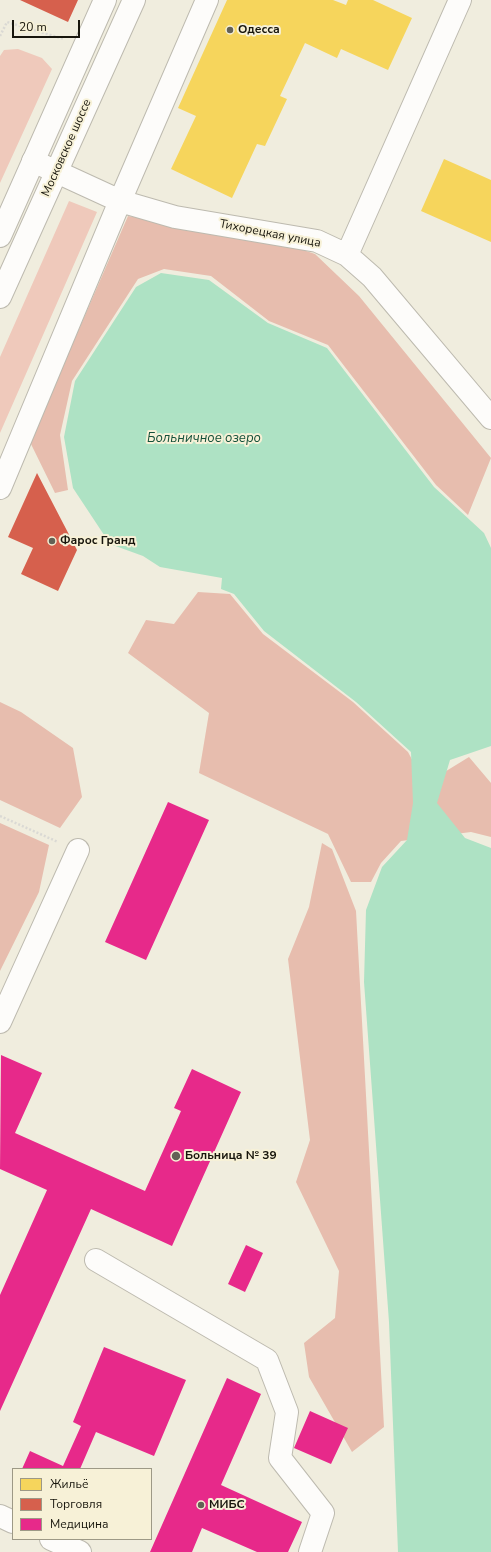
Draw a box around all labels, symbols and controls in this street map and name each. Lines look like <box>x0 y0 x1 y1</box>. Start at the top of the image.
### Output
scale bar <box>14 12 82 38</box>
text: 20 m <box>19 19 47 35</box>
place label: Одесса <box>238 23 280 37</box>
marker: Одесса <box>225 25 235 35</box>
street label: Московское шоссе <box>39 97 95 199</box>
street label: Тихорецкая улица <box>218 217 322 251</box>
water label: Больничное озеро <box>147 431 261 447</box>
place label: Фарос Гранд <box>60 534 135 548</box>
marker: Фарос Гранд <box>47 536 57 546</box>
place label: Больница № 39 <box>185 1149 277 1163</box>
marker: Больница № 39 <box>170 1150 182 1162</box>
legend <box>12 1468 152 1540</box>
text: Жильё <box>50 1476 88 1492</box>
text: Торговля <box>50 1496 102 1512</box>
place label: МИБС <box>209 1498 245 1512</box>
marker: МИБС <box>196 1500 206 1510</box>
text: Медицина <box>50 1516 109 1532</box>

